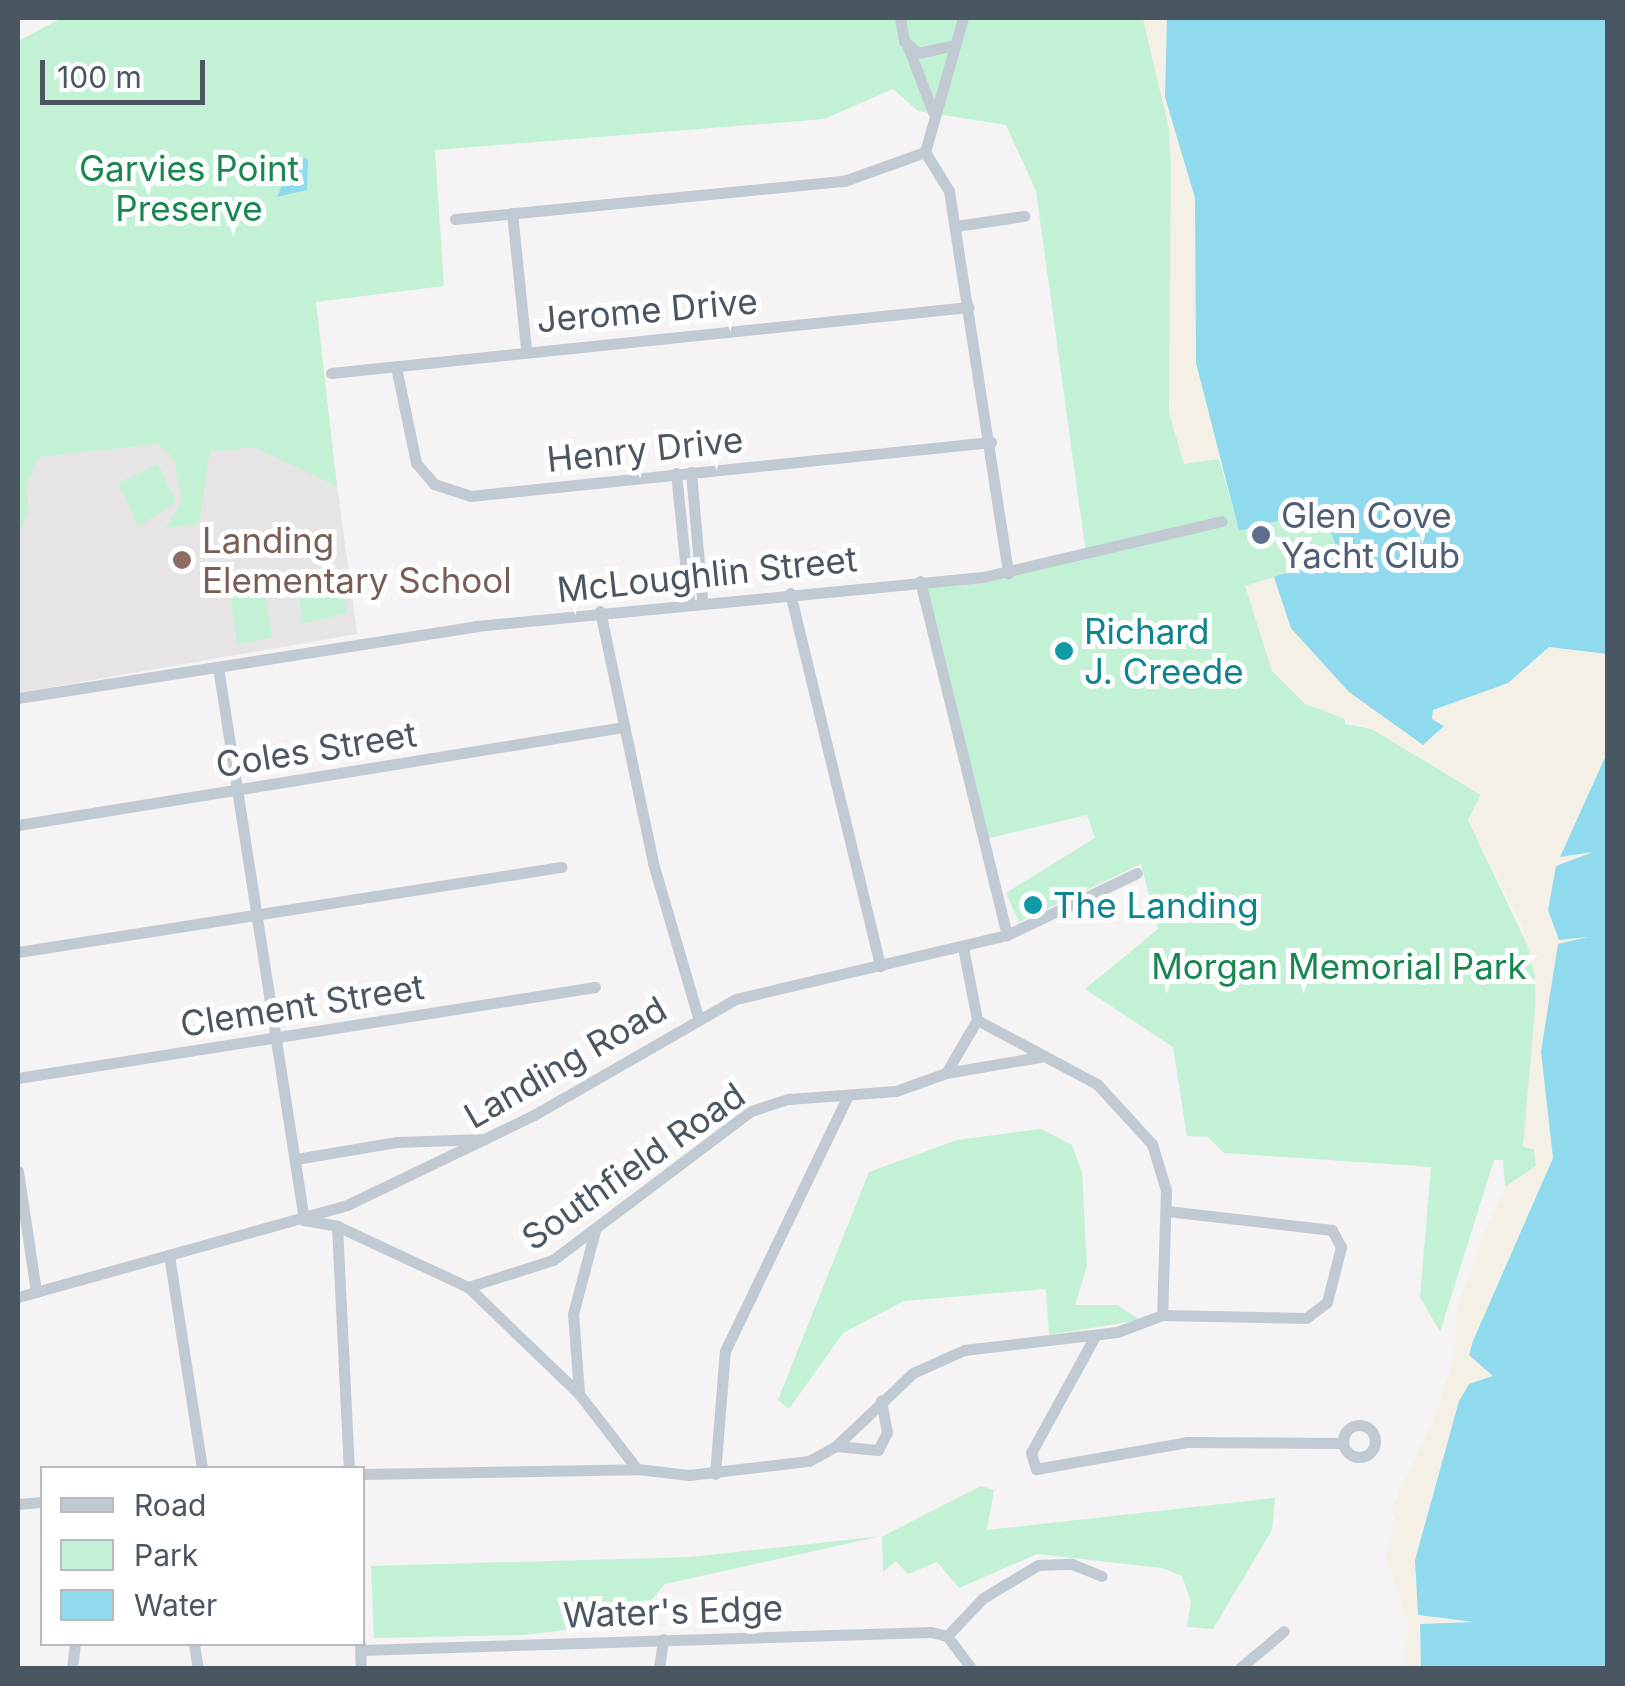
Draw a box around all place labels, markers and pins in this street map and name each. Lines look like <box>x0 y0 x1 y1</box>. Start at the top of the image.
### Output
place label: Glen Cove Yacht Club <box>1281 494 1460 576</box>
place label: Landing Elementary School <box>202 519 512 601</box>
marker: Glen Cove Yacht Club <box>1250 524 1272 546</box>
marker: Landing Elementary School <box>171 549 193 571</box>
place label: Richard J. Creede <box>1084 610 1244 692</box>
marker: Richard J. Creede <box>1053 640 1075 662</box>
place label: The Landing <box>1053 884 1259 926</box>
marker: The Landing <box>1022 894 1044 916</box>

